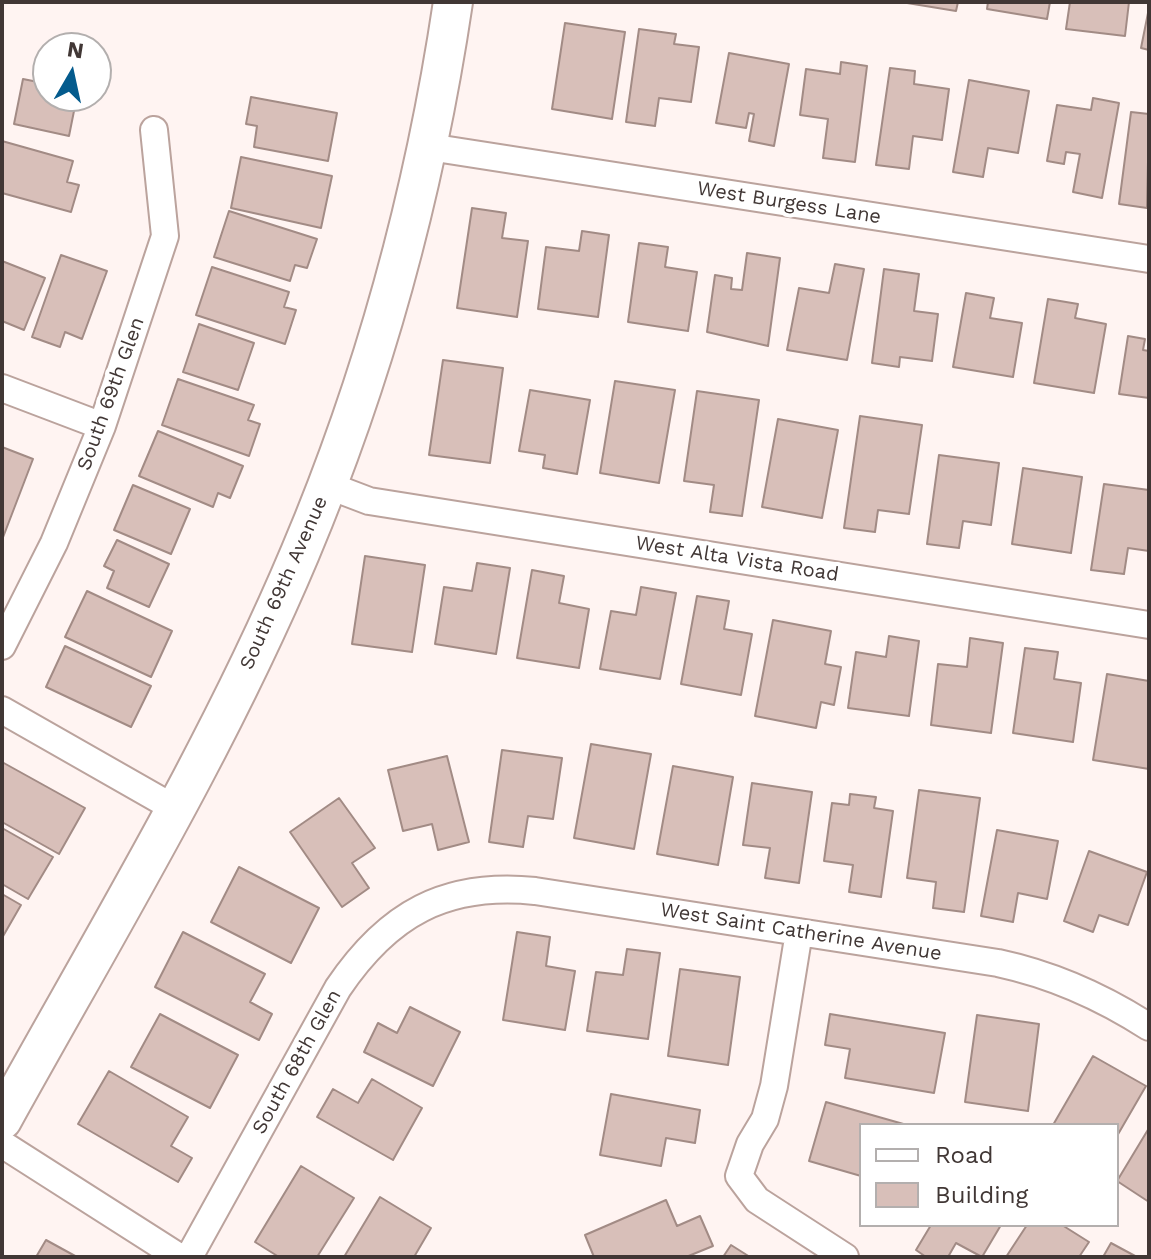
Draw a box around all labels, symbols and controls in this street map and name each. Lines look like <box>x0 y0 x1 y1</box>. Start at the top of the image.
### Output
north arrow <box>32 32 112 112</box>
text: N <box>66 36 86 63</box>
street label: West Burgess Lane <box>695 177 883 229</box>
street label: South 69th Glen <box>72 314 150 474</box>
street label: South 69th Avenue <box>235 492 333 674</box>
street label: West Alta Vista Road <box>634 531 840 587</box>
street label: West Saint Catherine Avenue <box>659 898 943 966</box>
street label: South 68th Glen <box>247 986 347 1138</box>
legend <box>859 1123 1119 1227</box>
text: Road <box>935 1141 994 1169</box>
text: Building <box>935 1181 1028 1209</box>

